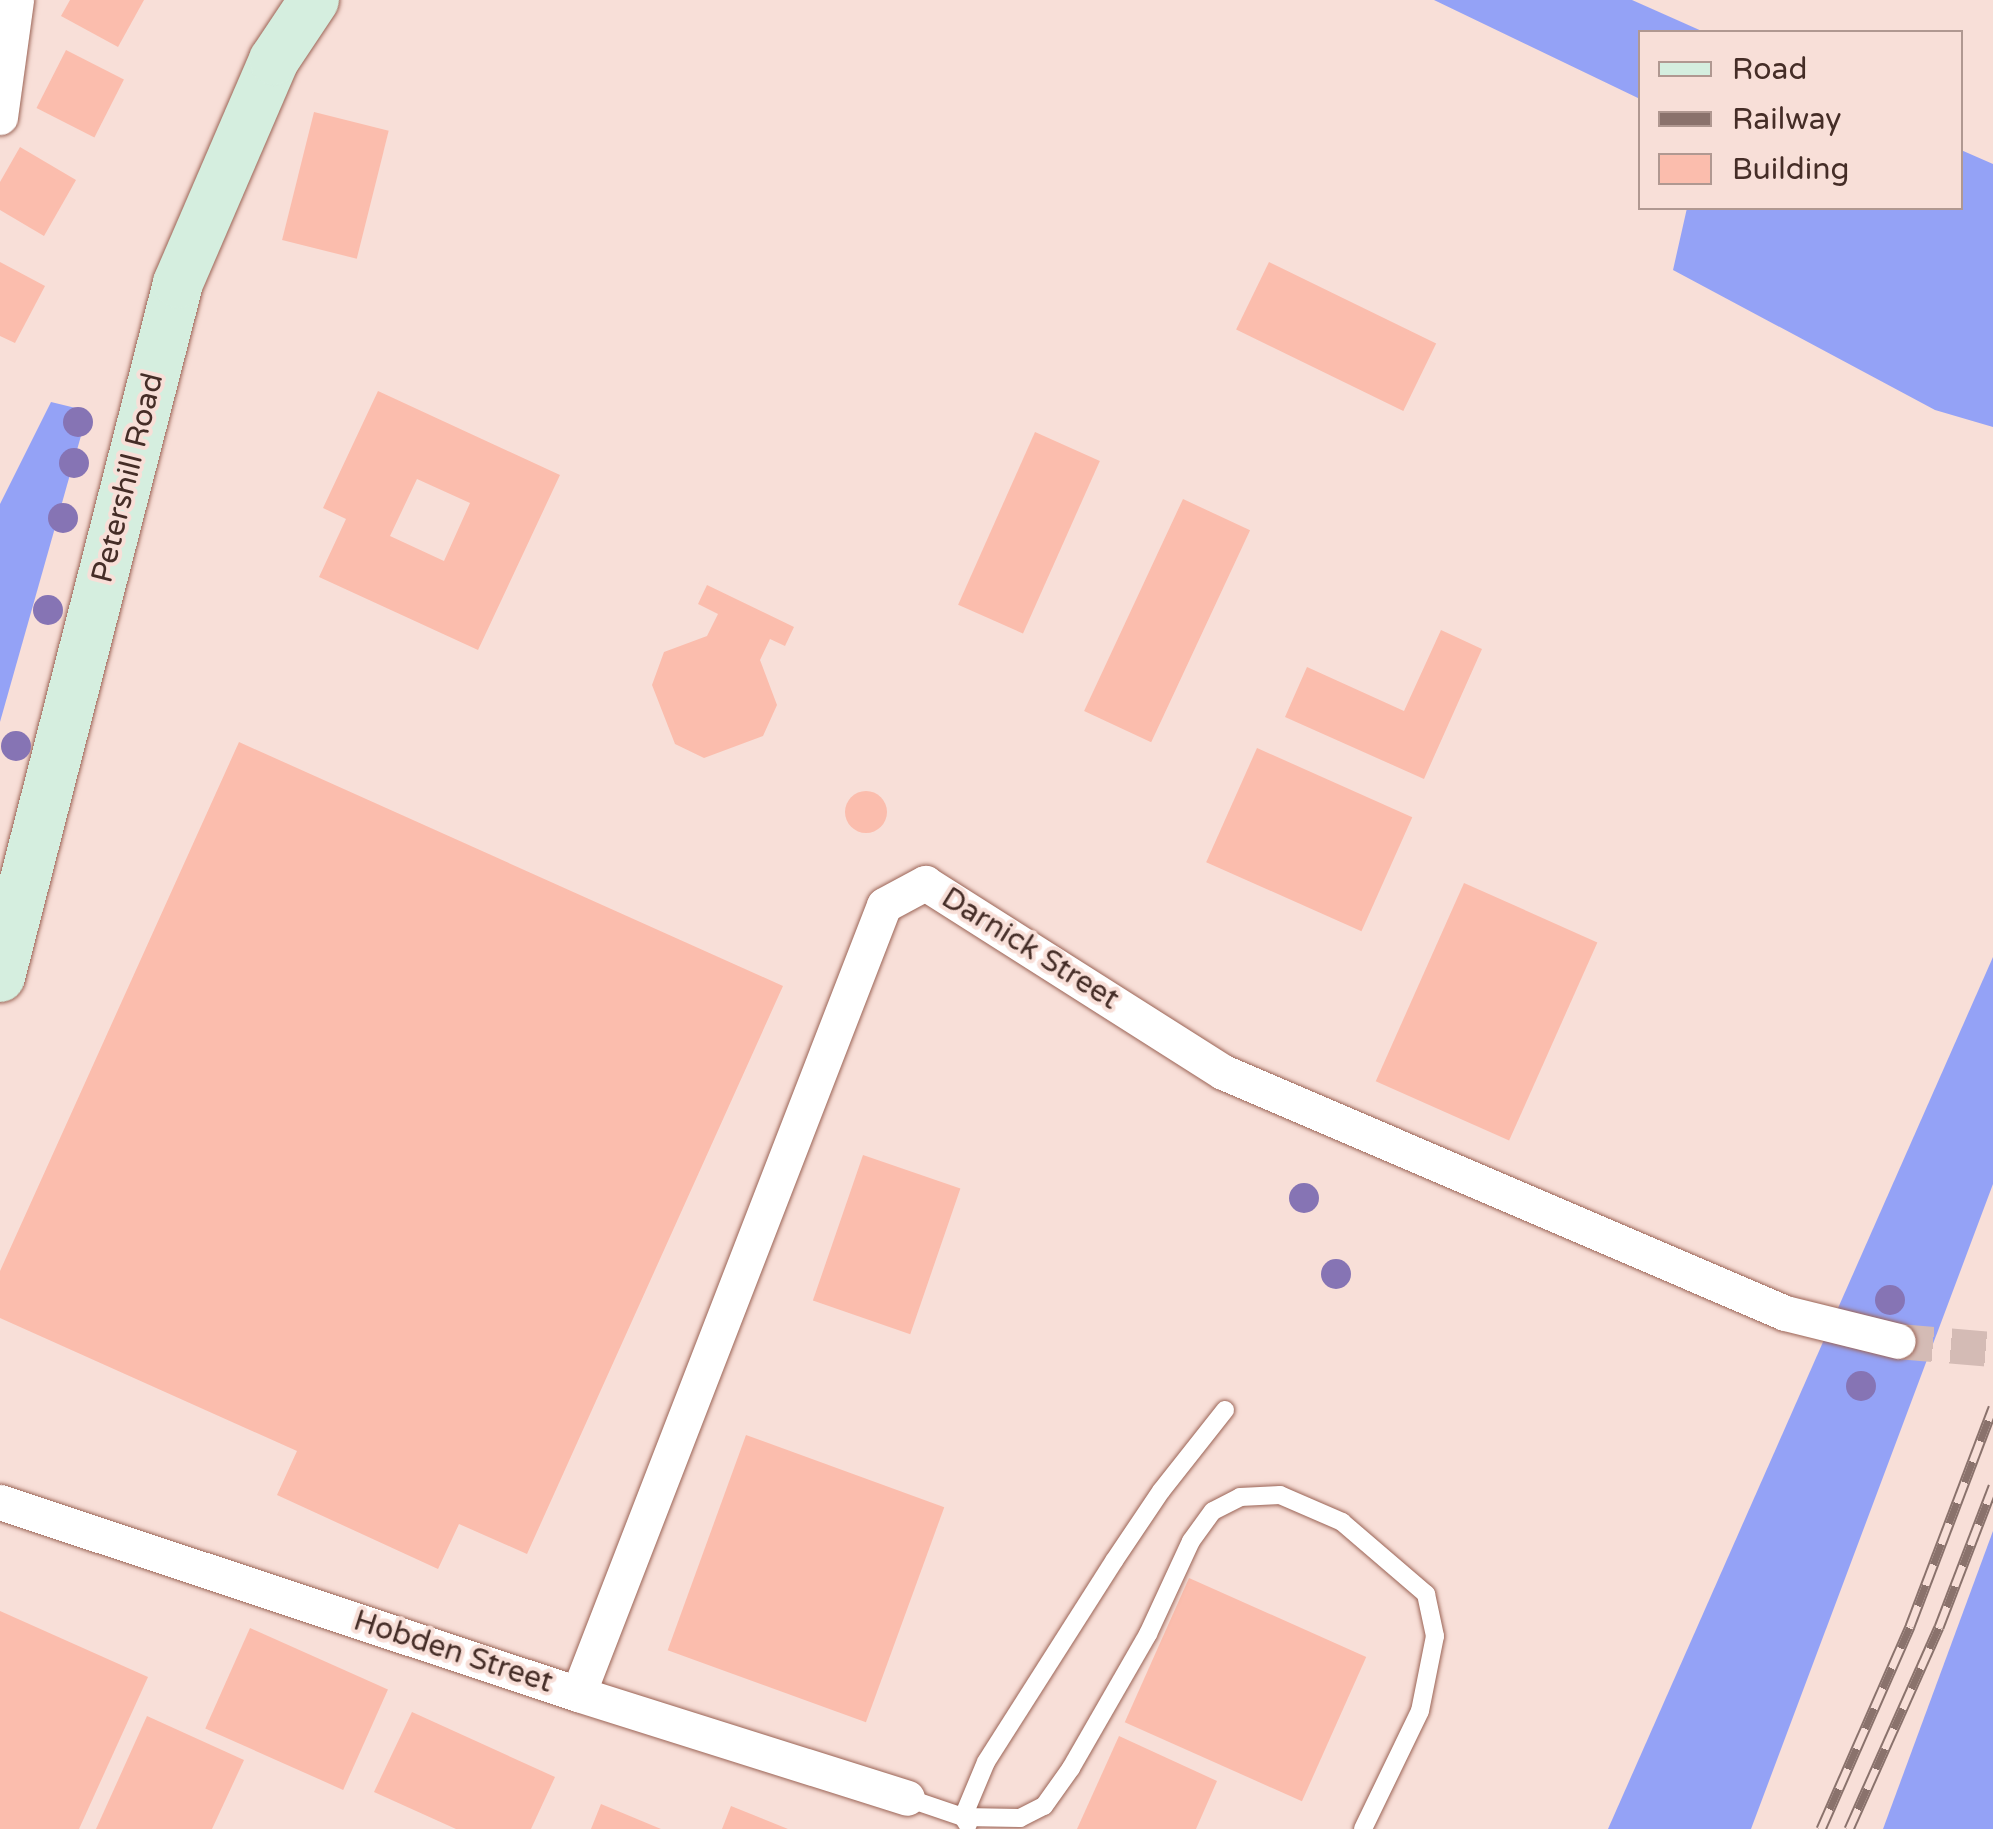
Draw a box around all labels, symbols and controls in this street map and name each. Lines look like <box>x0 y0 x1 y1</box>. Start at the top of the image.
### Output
legend <box>1638 30 1963 210</box>
text: Road <box>1732 51 1807 88</box>
text: Railway <box>1732 101 1841 138</box>
text: Building <box>1732 151 1849 188</box>
street label: Petershill Road <box>85 369 171 587</box>
street label: Darnick Street <box>935 880 1125 1018</box>
street label: Hobden Street <box>349 1603 557 1701</box>

